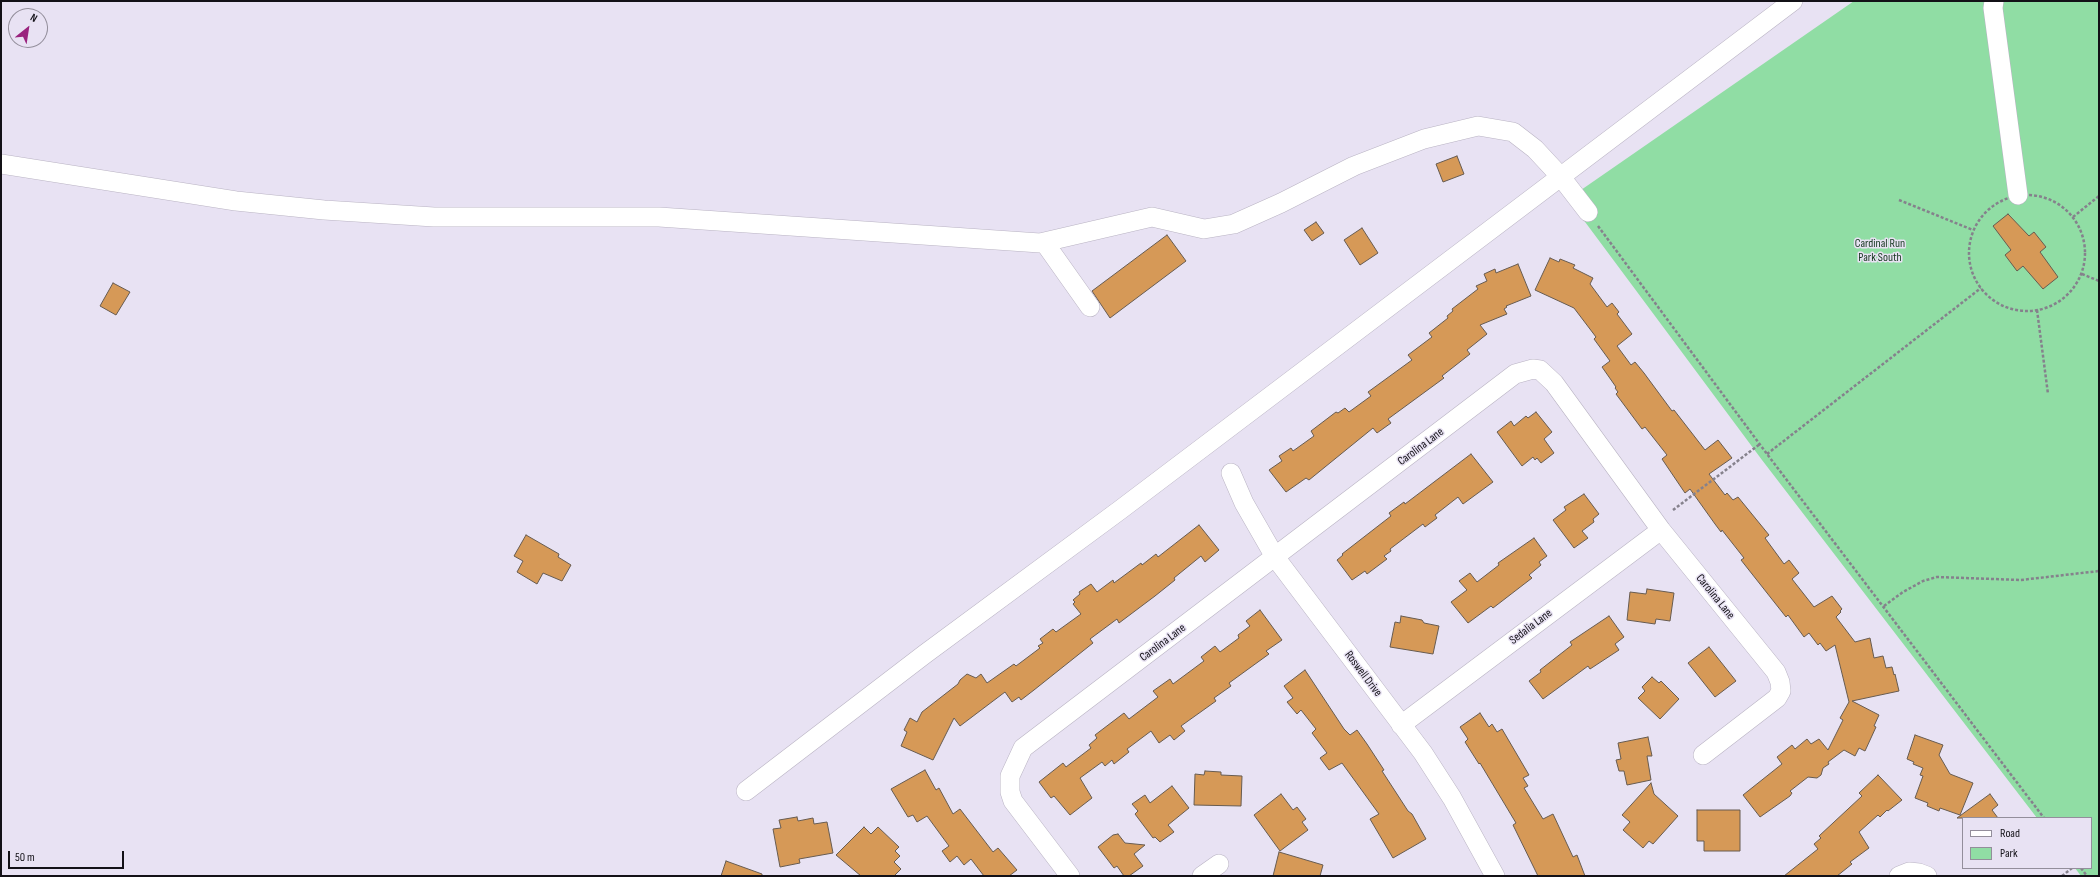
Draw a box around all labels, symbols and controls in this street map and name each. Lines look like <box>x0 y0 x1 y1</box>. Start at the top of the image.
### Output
north arrow <box>8 8 48 48</box>
text: N <box>28 11 40 25</box>
park label: Cardinal Run Park South <box>1855 237 1905 265</box>
street label: Carolina Lane <box>1395 425 1447 469</box>
street label: Carolina Lane <box>1692 572 1738 622</box>
street label: Sedalia Lane <box>1507 606 1555 648</box>
street label: Carolina Lane <box>1137 621 1189 665</box>
street label: Roswell Drive <box>1341 648 1385 700</box>
legend <box>1962 817 2092 869</box>
text: Road <box>2000 826 2020 841</box>
scale bar <box>10 843 126 869</box>
text: Park <box>2000 846 2018 861</box>
text: 50 m <box>15 850 35 865</box>

